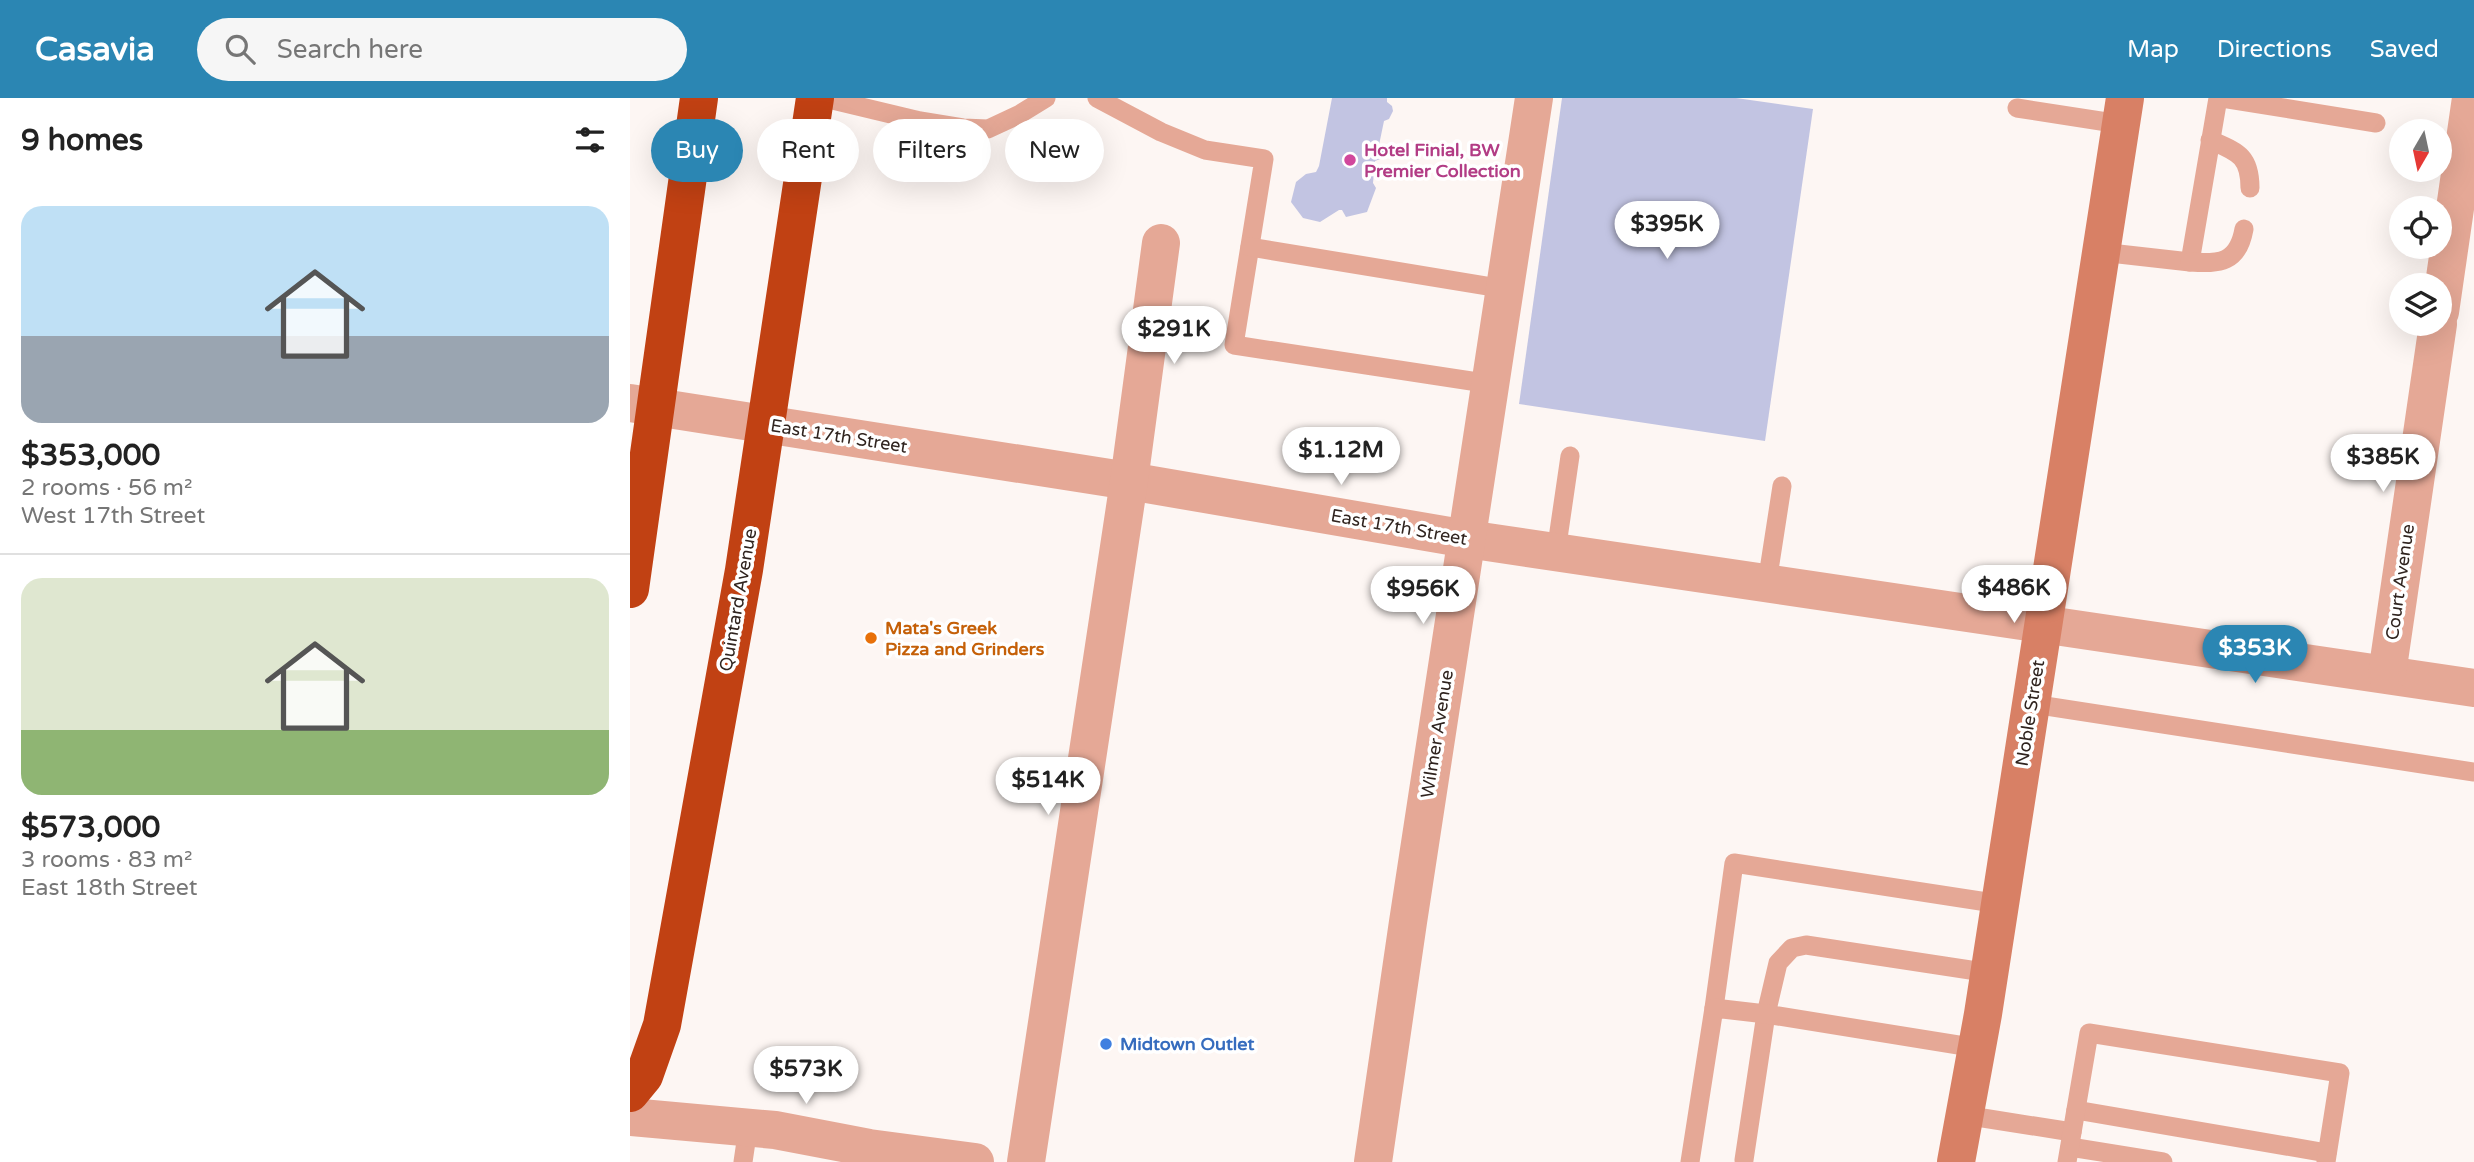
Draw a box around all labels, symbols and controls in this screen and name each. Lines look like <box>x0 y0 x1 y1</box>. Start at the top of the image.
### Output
search box <box>197 18 687 81</box>
text: Casavia <box>35 30 155 69</box>
icon: search <box>221 30 259 68</box>
text: Search here <box>277 34 423 65</box>
text: Map <box>2127 35 2179 64</box>
text: Directions <box>2217 35 2332 64</box>
text: Saved <box>2370 35 2439 64</box>
chip: Buy <box>651 119 743 182</box>
chip: Rent <box>757 119 859 182</box>
chip: Filters <box>873 119 991 182</box>
chip: New <box>1005 119 1104 182</box>
north arrow <box>2389 119 2452 182</box>
map controls <box>2389 119 2452 336</box>
icon: filters <box>571 121 609 159</box>
text: 9 homes <box>21 122 143 159</box>
place label: Hotel Finial, BW Premier Collection <box>1364 139 1521 182</box>
marker: Hotel Finial, BW Premier Collection <box>1342 152 1358 168</box>
button: locate <box>2389 196 2452 259</box>
pin: $395K <box>1618 202 1716 261</box>
text: $395K <box>1631 210 1703 238</box>
icon: home <box>252 251 378 377</box>
button: layers <box>2389 273 2452 336</box>
pin: $291K <box>1125 306 1223 366</box>
text: $291K <box>1138 315 1210 343</box>
street label: East 17th Street <box>769 414 909 458</box>
pin: $1.12M <box>1284 428 1398 487</box>
pin: $385K <box>2334 434 2432 494</box>
text: $1.12M <box>1298 436 1384 464</box>
text: $353,000 <box>21 437 160 474</box>
text: $385K <box>2347 443 2419 471</box>
text: 2 rooms · 56 m² <box>21 474 192 502</box>
text: West 17th Street <box>21 502 205 530</box>
street label: East 17th Street <box>1329 504 1469 550</box>
street label: Court Avenue <box>2381 523 2419 641</box>
street label: Quintard Avenue <box>715 527 761 673</box>
pin: $956K <box>1374 566 1472 626</box>
pin: $486K <box>1965 566 2063 625</box>
text: $486K <box>1978 574 2050 602</box>
text: $956K <box>1387 575 1459 603</box>
place label: Mata's Greek Pizza and Grinders <box>885 617 1045 660</box>
icon: home <box>252 623 378 749</box>
pin: $353K <box>2206 626 2304 685</box>
marker: Mata's Greek Pizza and Grinders <box>863 630 879 646</box>
text: $353K <box>2219 634 2291 662</box>
street label: Noble Street <box>2011 658 2049 768</box>
street label: Wilmer Avenue <box>1416 668 1458 800</box>
pin: $514K <box>999 758 1097 817</box>
text: $514K <box>1012 766 1084 794</box>
text: $573,000 <box>21 809 160 846</box>
text: 3 rooms · 83 m² <box>21 846 192 874</box>
text: East 18th Street <box>21 874 198 902</box>
place label: Midtown Outlet <box>1120 1033 1254 1055</box>
marker: Midtown Outlet <box>1098 1036 1114 1052</box>
pin: $573K <box>757 1046 855 1106</box>
text: $573K <box>770 1055 842 1083</box>

